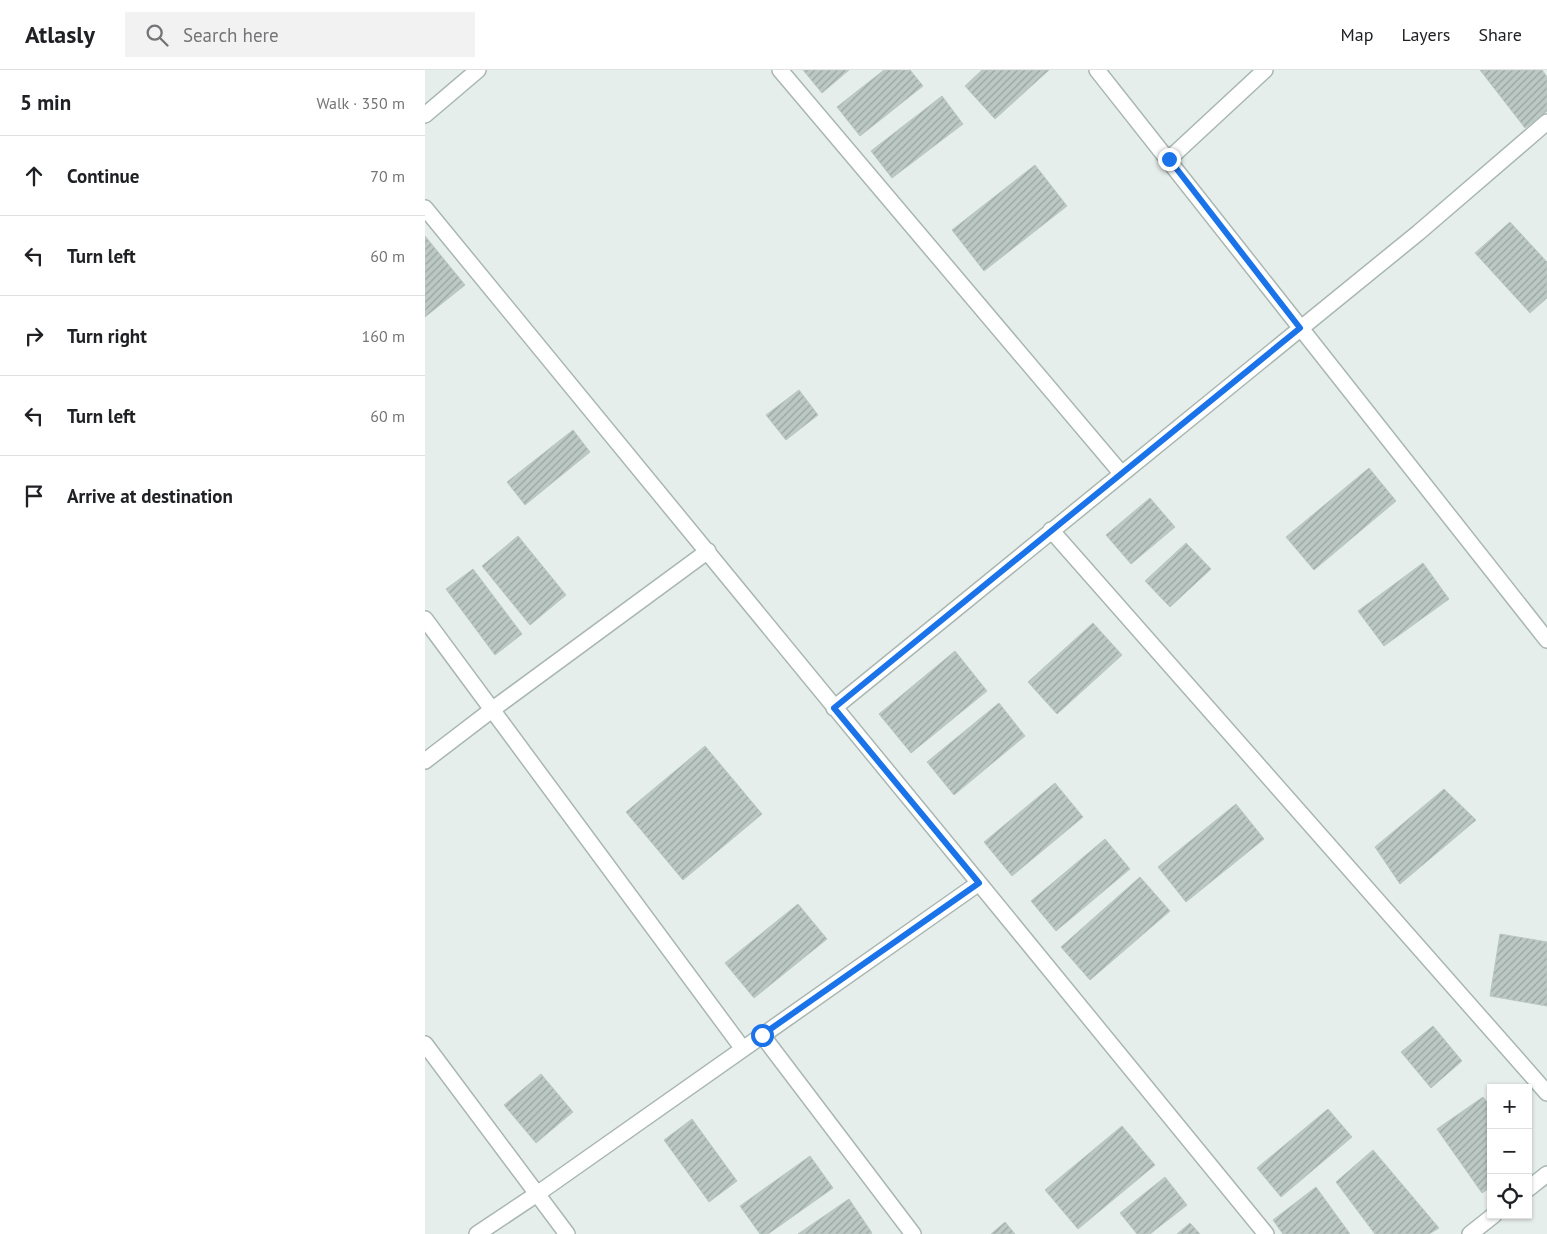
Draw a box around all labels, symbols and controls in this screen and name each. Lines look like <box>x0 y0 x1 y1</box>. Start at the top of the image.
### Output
search box <box>125 12 475 57</box>
text: Atlasly <box>25 19 95 50</box>
icon: search <box>143 21 171 49</box>
text: Search here <box>183 23 279 47</box>
text: Map <box>1341 23 1373 46</box>
text: Layers <box>1401 23 1450 46</box>
text: Share <box>1478 23 1522 46</box>
text: 5 min <box>20 89 71 116</box>
text: Walk · 350 m <box>316 93 405 113</box>
route end <box>1158 148 1181 171</box>
icon: ahead <box>20 162 48 190</box>
text: Continue <box>67 164 139 188</box>
text: 70 m <box>370 166 405 186</box>
icon: left <box>20 242 48 270</box>
text: Turn left <box>67 244 136 268</box>
text: 60 m <box>370 246 405 266</box>
icon: right <box>20 322 48 350</box>
text: Turn right <box>67 324 147 348</box>
text: 160 m <box>362 326 405 346</box>
icon: left <box>20 402 48 430</box>
text: Turn left <box>67 404 136 428</box>
text: 60 m <box>370 406 405 426</box>
icon: arrive <box>20 482 48 510</box>
text: Arrive at destination <box>67 484 233 508</box>
route start <box>751 1024 774 1047</box>
map controls <box>1487 1084 1532 1219</box>
button: + <box>1487 1084 1532 1129</box>
button: − <box>1487 1129 1532 1174</box>
button: locate <box>1487 1174 1532 1219</box>

